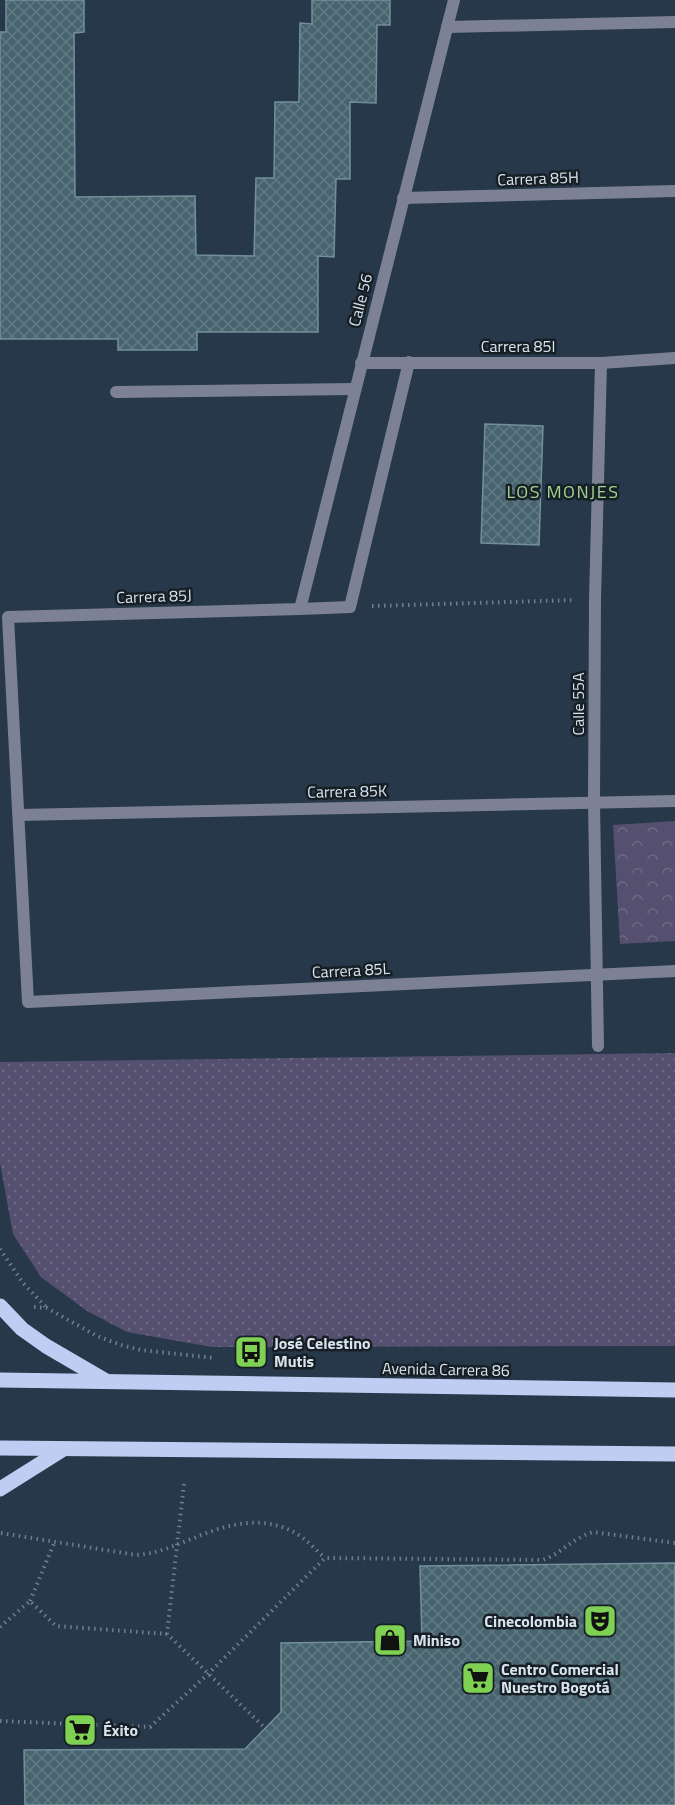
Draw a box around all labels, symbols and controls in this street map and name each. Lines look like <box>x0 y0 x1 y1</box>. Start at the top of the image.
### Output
street label: Carrera 85H <box>497 165 579 191</box>
street label: Calle 56 <box>342 271 378 329</box>
street label: Carrera 85I <box>481 334 555 358</box>
district label: LOS MONJES <box>507 478 619 505</box>
street label: Carrera 85J <box>116 583 192 609</box>
street label: Calle 55A <box>566 672 590 736</box>
street label: Carrera 85K <box>307 778 387 804</box>
street label: Carrera 85L <box>311 956 391 984</box>
place label: José Celestino Mutis <box>274 1331 371 1373</box>
bus stop icon: José Celestino Mutis <box>233 1334 269 1370</box>
street label: Avenida Carrera 86 <box>382 1356 510 1382</box>
theatre icon: Cinecolombia <box>582 1603 618 1639</box>
place label: Cinecolombia <box>484 1609 577 1633</box>
shop icon: Miniso <box>372 1622 408 1658</box>
place label: Miniso <box>413 1628 460 1652</box>
place label: Centro Comercial Nuestro Bogotá <box>501 1657 619 1699</box>
supermarket icon: Centro Comercial Nuestro Bogotá <box>460 1660 496 1696</box>
supermarket icon: Éxito <box>62 1712 98 1748</box>
place label: Éxito <box>103 1718 138 1742</box>

